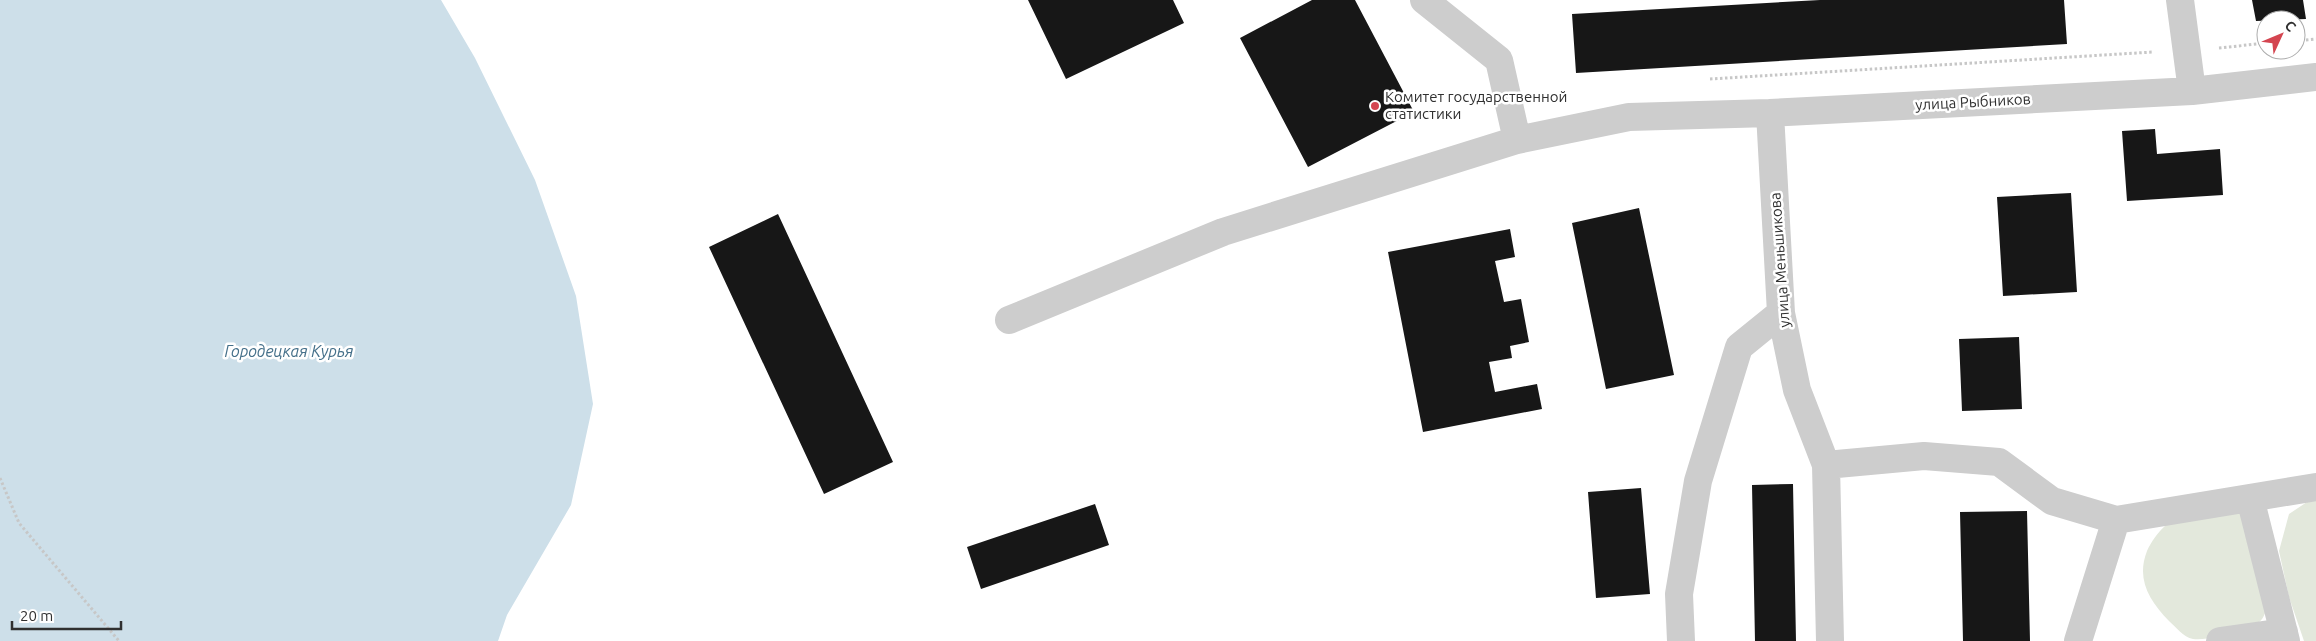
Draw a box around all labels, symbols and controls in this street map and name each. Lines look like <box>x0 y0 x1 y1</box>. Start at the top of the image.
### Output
north arrow <box>2256 10 2306 60</box>
text: С <box>2281 17 2299 35</box>
place label: Комитет государственной статистики <box>1385 88 1567 122</box>
street label: улица Рыбников <box>1915 90 2031 113</box>
marker: Комитет государственной статистики <box>1369 100 1381 112</box>
street label: улица Меньшикова <box>1766 192 1793 328</box>
water label: Городецкая Курья <box>225 342 353 360</box>
scale bar <box>12 598 121 630</box>
text: 20 m <box>20 607 53 624</box>

